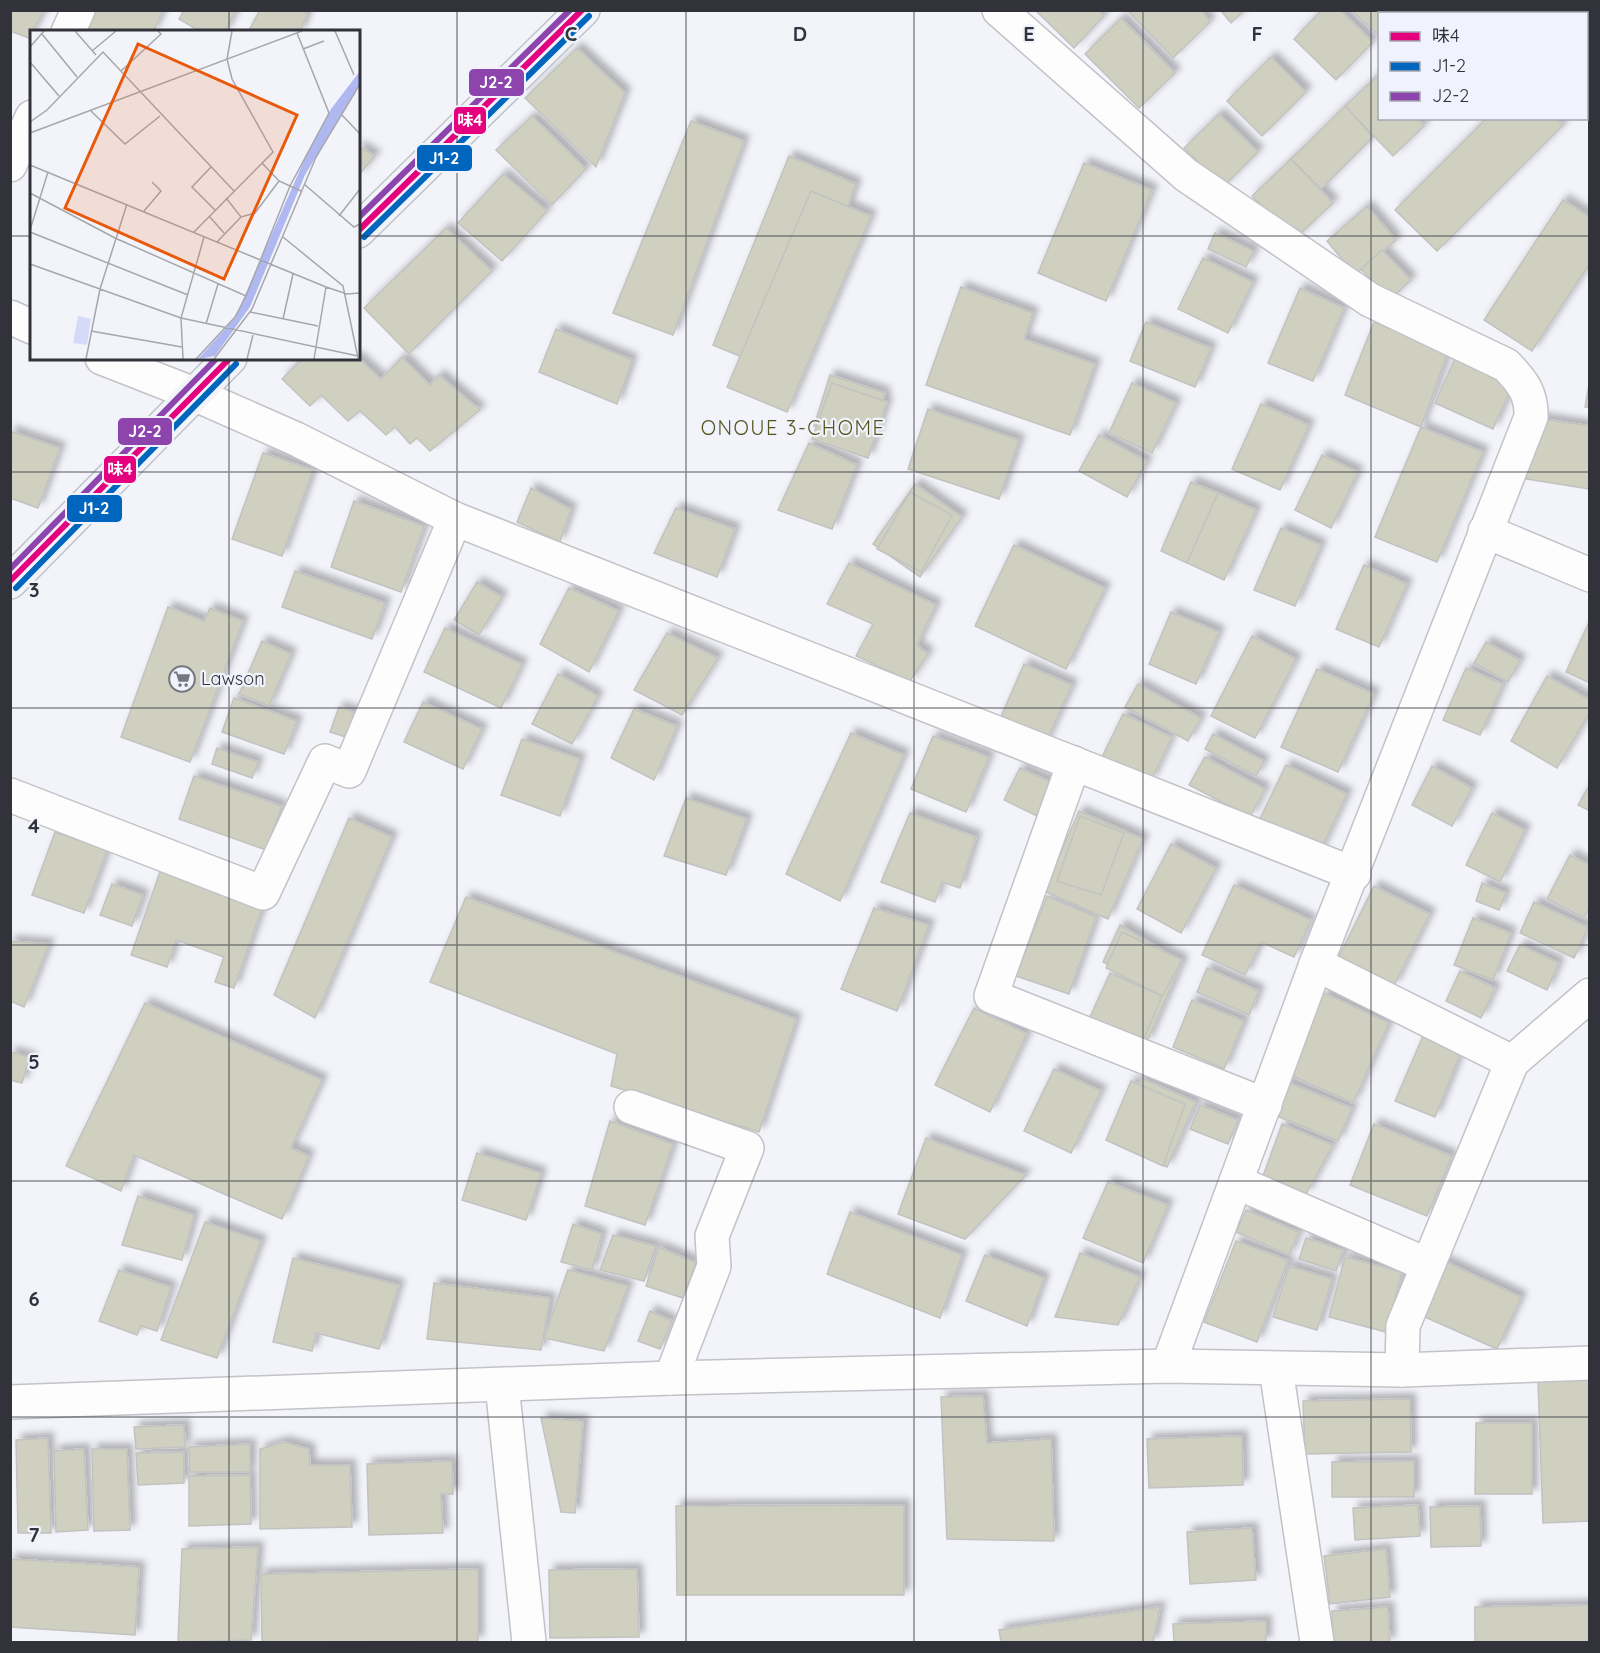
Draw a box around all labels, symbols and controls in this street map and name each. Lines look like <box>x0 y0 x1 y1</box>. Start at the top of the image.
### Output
legend <box>1378 12 1588 120</box>
text: C <box>565 21 578 46</box>
text: D <box>793 21 807 46</box>
text: E <box>1023 21 1035 46</box>
text: F <box>1251 21 1263 46</box>
text: 味4 <box>1432 24 1460 47</box>
inset map <box>30 30 360 360</box>
text: J1-2 <box>1432 54 1466 77</box>
line badge: J2-2 <box>468 68 525 97</box>
text: J2-2 <box>479 72 513 92</box>
text: J2-2 <box>1432 84 1469 107</box>
line badge: 味4 <box>453 106 487 135</box>
text: 味4 <box>457 110 483 130</box>
line badge: J1-2 <box>416 144 473 172</box>
text: J1-2 <box>429 148 459 168</box>
district label: ONOUE 3-CHOME <box>701 415 885 440</box>
line badge: J2-2 <box>117 417 173 446</box>
text: J2-2 <box>128 421 162 441</box>
line badge: 味4 <box>103 455 137 484</box>
text: 味4 <box>107 459 133 479</box>
line badge: J1-2 <box>66 494 123 523</box>
text: J1-2 <box>79 498 109 518</box>
text: 3 <box>29 577 39 602</box>
supermarket icon: Lawson <box>167 664 197 694</box>
place label: Lawson <box>201 667 265 690</box>
text: 4 <box>28 813 40 838</box>
text: 5 <box>28 1049 40 1074</box>
text: 6 <box>28 1286 40 1311</box>
text: 7 <box>29 1522 40 1547</box>

